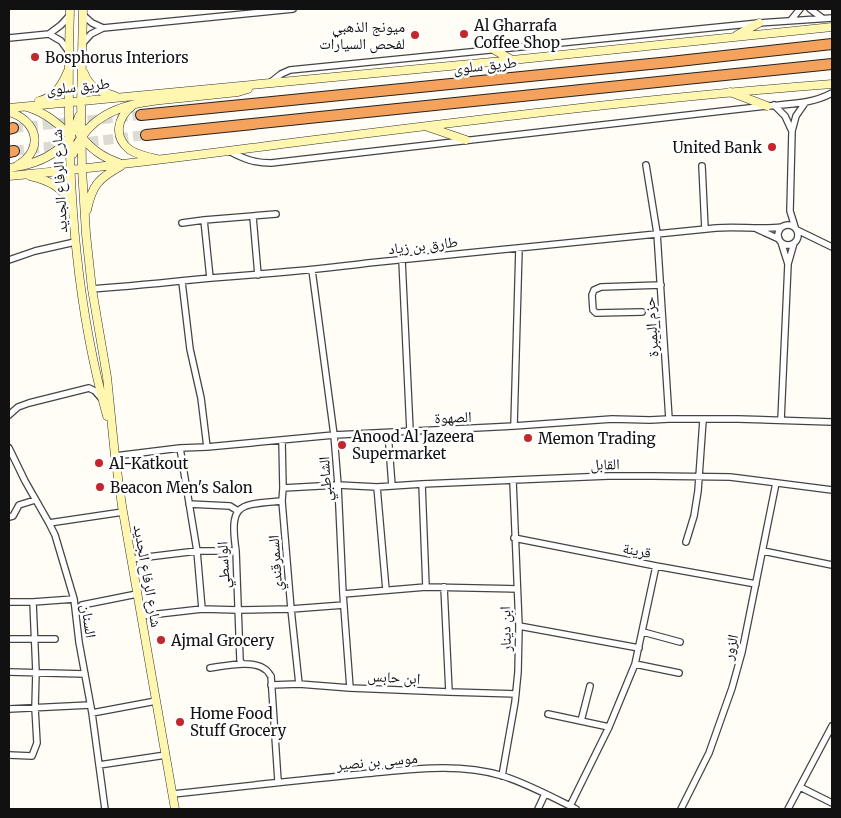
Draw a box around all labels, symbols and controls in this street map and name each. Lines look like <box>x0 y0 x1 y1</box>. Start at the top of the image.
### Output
place label: Al Gharrafa Coffee Shop <box>473 16 560 52</box>
place label: ميونج الذهبي لفحص السيارات <box>319 17 405 54</box>
marker: Al Gharrafa Coffee Shop <box>458 28 470 40</box>
marker: ميونج الذهبي لفحص السيارات <box>409 29 421 41</box>
place label: Bosphorus Interiors <box>45 48 189 67</box>
marker: Bosphorus Interiors <box>29 51 41 63</box>
street label: طريق سلوى <box>452 52 518 79</box>
street label: طريق سلوى <box>45 73 111 100</box>
street label: شارع الرفاع الجديد <box>47 129 72 233</box>
place label: United Bank <box>673 138 762 157</box>
marker: United Bank <box>766 141 778 153</box>
street label: طارق بن زياد <box>387 232 459 259</box>
street label: حزم البمبرة <box>639 296 664 358</box>
street label: الصهوة <box>434 407 472 427</box>
place label: Anood Al Jazeera Supermarket <box>351 427 474 463</box>
place label: Memon Trading <box>538 429 655 448</box>
marker: Memon Trading <box>522 432 534 444</box>
marker: Anood Al Jazeera Supermarket <box>336 439 348 451</box>
place label: Al-Katkout <box>108 454 188 473</box>
street label: القابل <box>590 454 620 475</box>
street label: الشاطبي <box>314 456 339 502</box>
marker: Al-Katkout <box>93 457 105 469</box>
place label: Beacon Men's Salon <box>110 478 253 497</box>
marker: Beacon Men's Salon <box>94 481 106 493</box>
street label: شارع الرفاع الجديد <box>129 523 166 629</box>
street label: السمرقندي <box>264 534 289 592</box>
street label: قرينة <box>621 538 653 562</box>
street label: الواسطي <box>212 541 237 589</box>
street label: السنان <box>76 603 101 639</box>
street label: ابن دينار <box>495 606 516 653</box>
place label: Ajmal Grocery <box>170 631 274 650</box>
street label: الزور <box>718 632 742 663</box>
marker: Ajmal Grocery <box>155 634 167 646</box>
street label: ابن حابس <box>367 666 421 689</box>
place label: Home Food Stuff Grocery <box>190 704 286 740</box>
marker: Home Food Stuff Grocery <box>174 716 186 728</box>
street label: موسى بن نصير <box>335 748 419 775</box>

